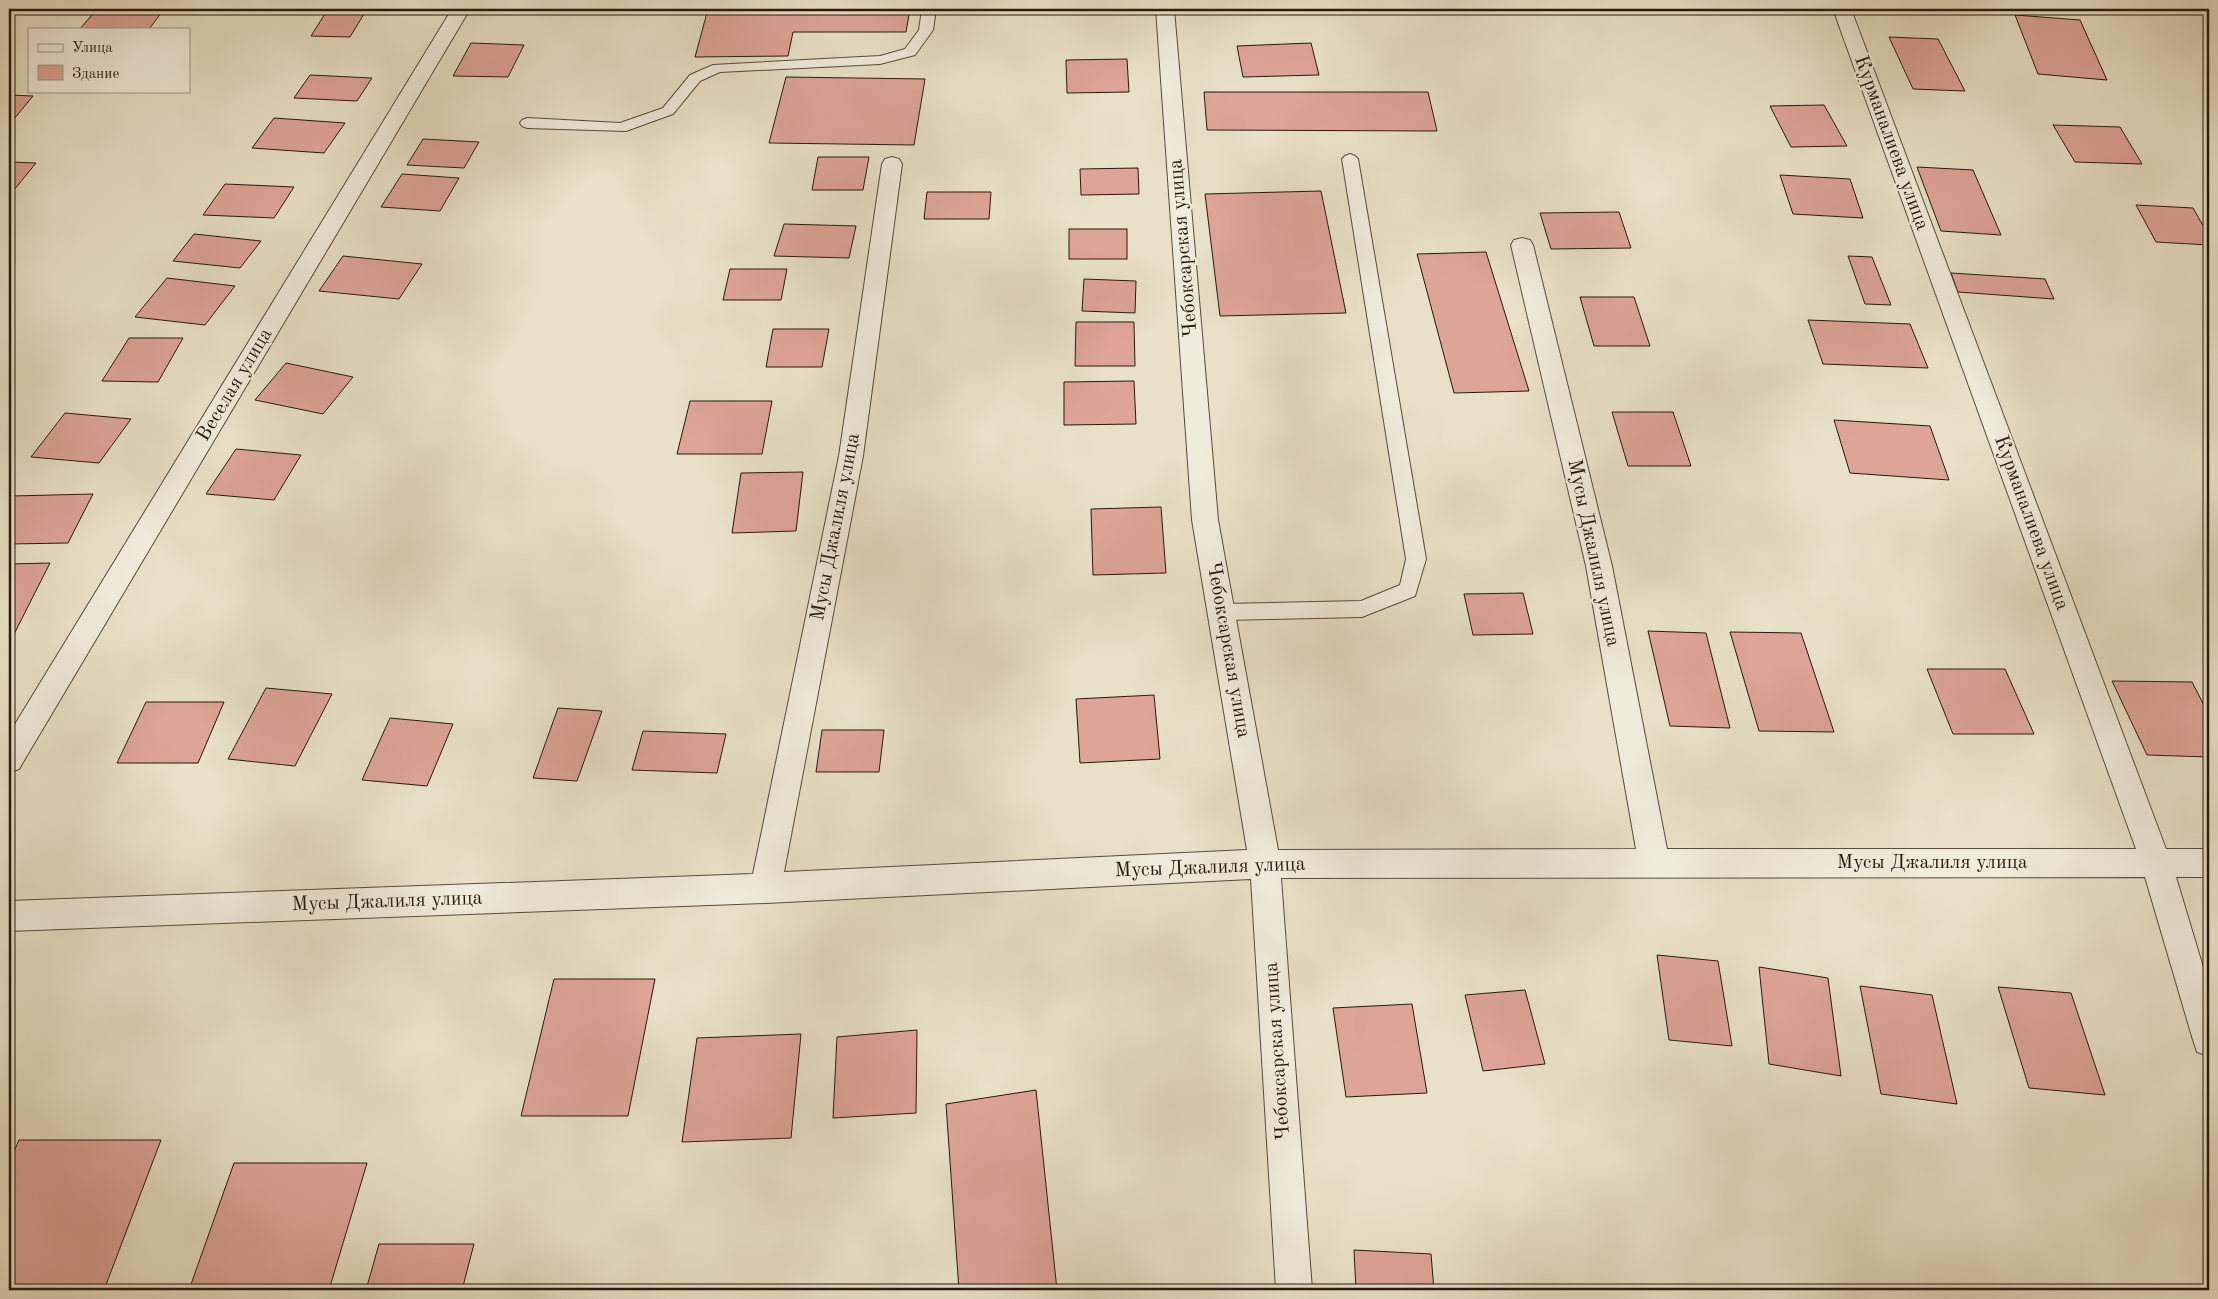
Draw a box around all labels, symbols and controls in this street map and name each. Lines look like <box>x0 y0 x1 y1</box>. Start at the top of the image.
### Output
legend <box>28 28 190 92</box>
text: Улица <box>72 41 113 56</box>
street label: Курманалиева улица <box>1850 53 1932 233</box>
text: Здание <box>72 67 119 82</box>
street label: Чебоксарская улица <box>1166 158 1202 338</box>
street label: Веселая улица <box>193 325 277 445</box>
street label: Мусы Джалиля улица <box>808 431 864 623</box>
street label: Курманалиева улица <box>1990 433 2072 613</box>
street label: Мусы Джалиля улица <box>1563 457 1623 649</box>
street label: Чебоксарская улица <box>1203 560 1253 740</box>
street label: Мусы Джалиля улица <box>1836 853 2028 873</box>
street label: Мусы Джалиля улица <box>1114 855 1306 881</box>
street label: Мусы Джалиля улица <box>291 889 483 915</box>
street label: Чебоксарская улица <box>1262 961 1294 1141</box>

